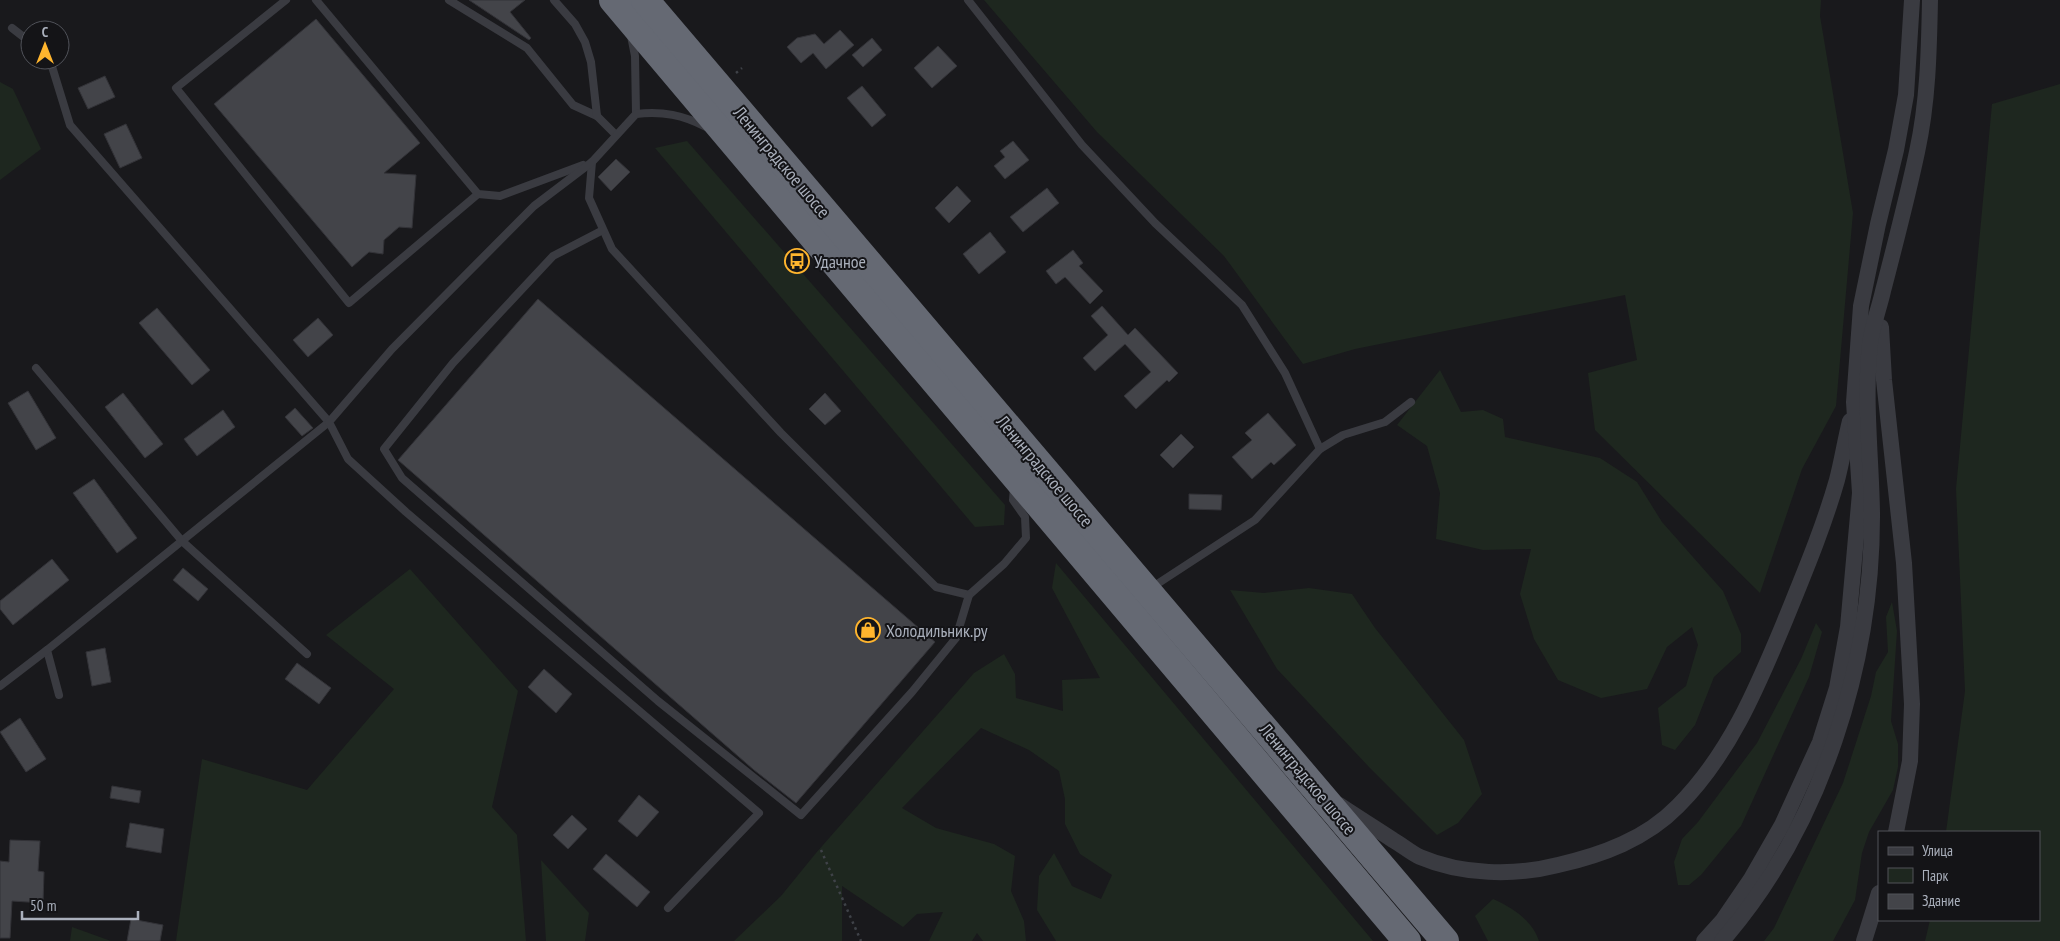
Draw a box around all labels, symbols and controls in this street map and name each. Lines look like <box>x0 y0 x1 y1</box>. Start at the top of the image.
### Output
north arrow <box>20 20 70 70</box>
text: С <box>42 23 49 41</box>
street label: Ленинградское шоссе <box>728 101 835 222</box>
bus stop icon: Удачное <box>784 248 810 274</box>
place label: Удачное <box>814 250 866 273</box>
street label: Ленинградское шоссе <box>991 410 1098 531</box>
shop icon: Холодильник.ру <box>855 617 881 643</box>
place label: Холодильник.ру <box>886 619 988 642</box>
street label: Ленинградское шоссе <box>1254 718 1361 839</box>
legend <box>1878 831 2040 921</box>
text: Улица <box>1922 841 1953 860</box>
text: Парк <box>1922 866 1948 885</box>
scale bar <box>22 888 139 920</box>
text: Здание <box>1922 891 1960 910</box>
text: 50 m <box>30 896 56 915</box>

